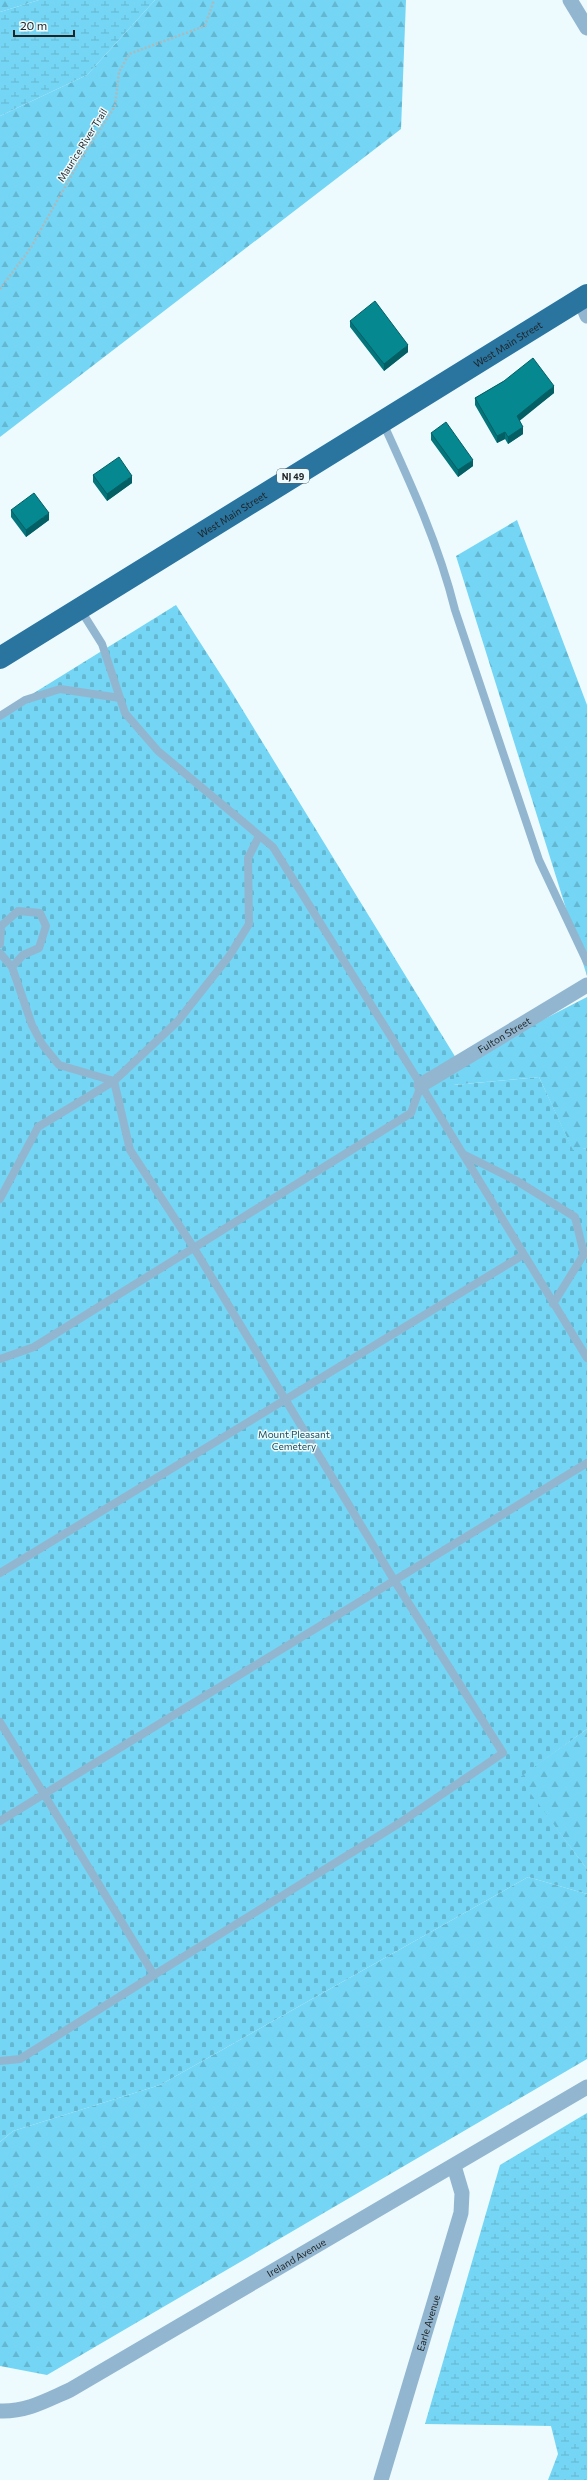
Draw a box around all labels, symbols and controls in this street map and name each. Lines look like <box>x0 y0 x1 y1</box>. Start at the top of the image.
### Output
scale bar <box>14 12 74 38</box>
text: 20 m <box>20 18 47 32</box>
street label: Maurice River Trail <box>55 106 109 184</box>
street label: West Main Street <box>471 318 544 370</box>
road number: NJ 49 <box>277 469 309 483</box>
street label: West Main Street <box>196 489 269 540</box>
street label: Fulton Street <box>475 1014 533 1055</box>
park label: Mount Pleasant Cemetery <box>258 1428 330 1452</box>
street label: Ireland Avenue <box>264 2235 328 2279</box>
street label: Earle Avenue <box>414 2293 442 2353</box>

